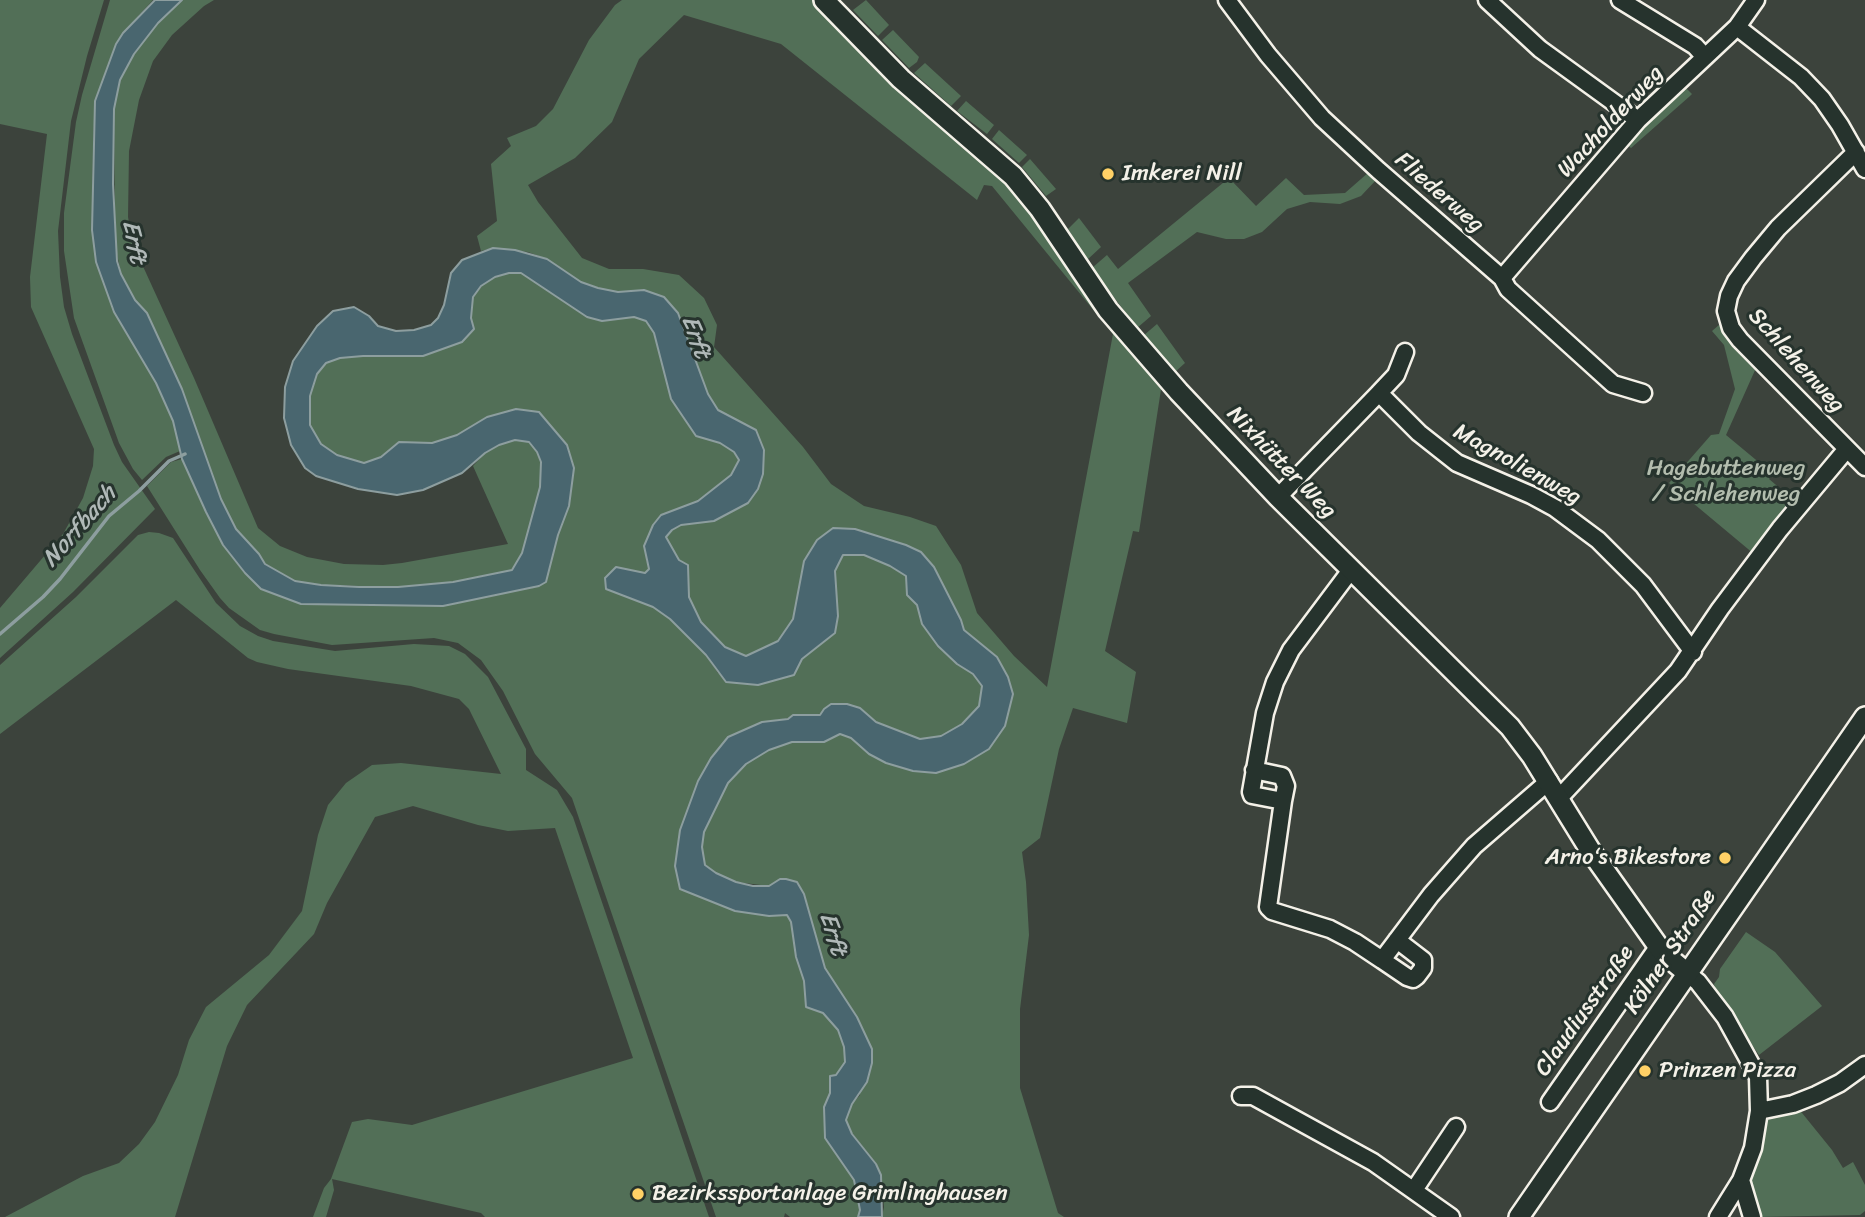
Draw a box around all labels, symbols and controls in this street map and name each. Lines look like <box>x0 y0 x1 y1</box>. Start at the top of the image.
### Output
street label: Wacholderweg <box>1552 60 1670 184</box>
street label: Fliederweg <box>1389 147 1489 239</box>
place label: Imkerei Nill <box>1122 160 1242 188</box>
marker: Imkerei Nill <box>1100 166 1116 182</box>
water label: Erft <box>115 218 151 266</box>
street label: Schlehenweg <box>1742 303 1850 419</box>
water label: Erft <box>674 312 716 362</box>
street label: Nixhütter Weg <box>1220 401 1342 525</box>
street label: Magnolienweg <box>1448 418 1586 512</box>
park label: Hagebuttenweg / Schlehenweg <box>1647 455 1805 509</box>
water label: Norfbach <box>37 480 123 574</box>
place label: Arno‘s Bikestore <box>1545 844 1711 872</box>
marker: Arno‘s Bikestore <box>1717 850 1733 866</box>
street label: Kölner Straße <box>1619 884 1723 1020</box>
water label: Erft <box>812 909 852 959</box>
street label: Claudiusstraße <box>1530 940 1640 1082</box>
place label: Prinzen Pizza <box>1659 1057 1796 1085</box>
marker: Prinzen Pizza <box>1637 1063 1653 1079</box>
place label: Bezirkssportanlage Grimlinghausen <box>652 1180 1008 1208</box>
marker: Bezirkssportanlage Grimlinghausen <box>630 1186 646 1202</box>

